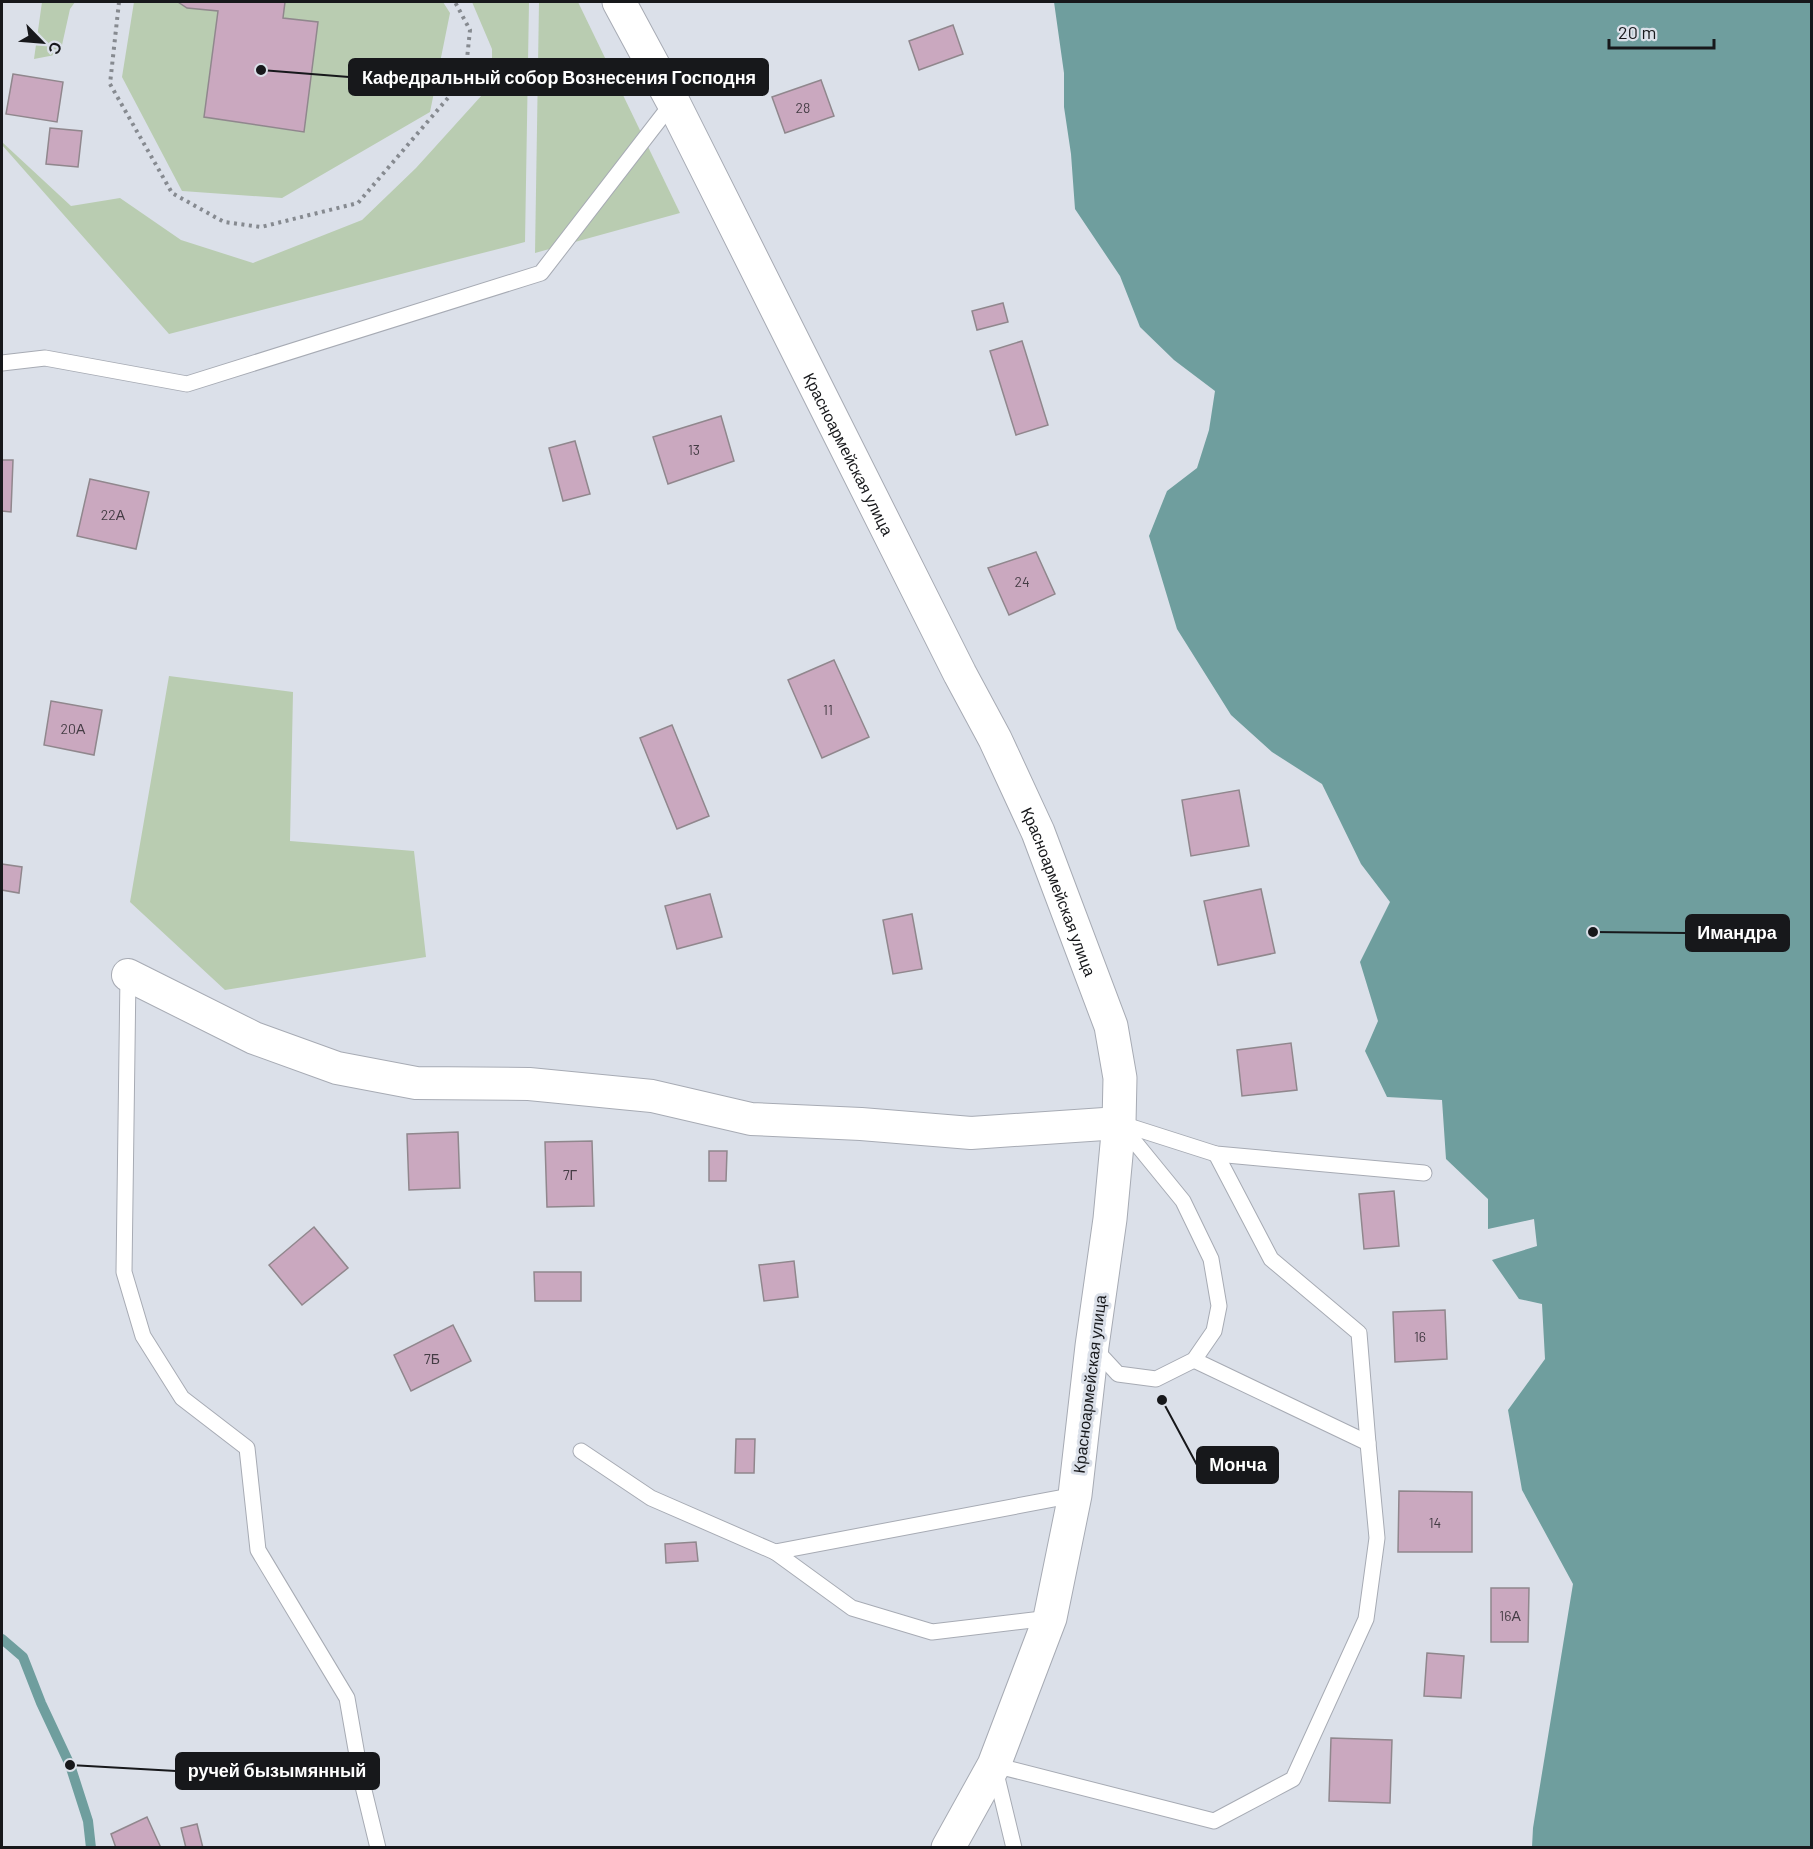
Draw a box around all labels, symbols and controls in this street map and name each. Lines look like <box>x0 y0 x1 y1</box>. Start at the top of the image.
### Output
north arrow <box>12 12 72 72</box>
scale bar <box>1609 12 1714 50</box>
text: 20 m <box>1618 21 1656 43</box>
text: С <box>45 39 67 58</box>
callout: Кафедральный собор Вознесения Господня <box>349 59 768 95</box>
text: Кафедральный собор Вознесения Господня <box>362 66 756 88</box>
house number: 28 <box>796 99 810 116</box>
street label: Красноармейская улица <box>801 369 898 538</box>
house number: 13 <box>688 441 700 458</box>
house number: 22А <box>101 506 126 523</box>
house number: 24 <box>1014 573 1030 590</box>
house number: 11 <box>823 701 833 718</box>
house number: 20А <box>61 720 86 737</box>
street label: Красноармейская улица <box>1018 804 1101 979</box>
callout: Имандра <box>1686 915 1789 951</box>
text: Имандра <box>1697 921 1778 943</box>
house number: 7Г <box>563 1166 578 1183</box>
street label: Красноармейская улица <box>1069 1294 1109 1474</box>
house number: 16 <box>1414 1328 1426 1345</box>
house number: 7Б <box>424 1350 440 1367</box>
callout: Монча <box>1197 1447 1278 1483</box>
text: Монча <box>1209 1453 1268 1475</box>
house number: 14 <box>1429 1514 1441 1531</box>
house number: 16А <box>1499 1607 1521 1624</box>
callout: ручей бызымянный <box>176 1753 379 1789</box>
text: ручей бызымянный <box>188 1759 366 1781</box>

